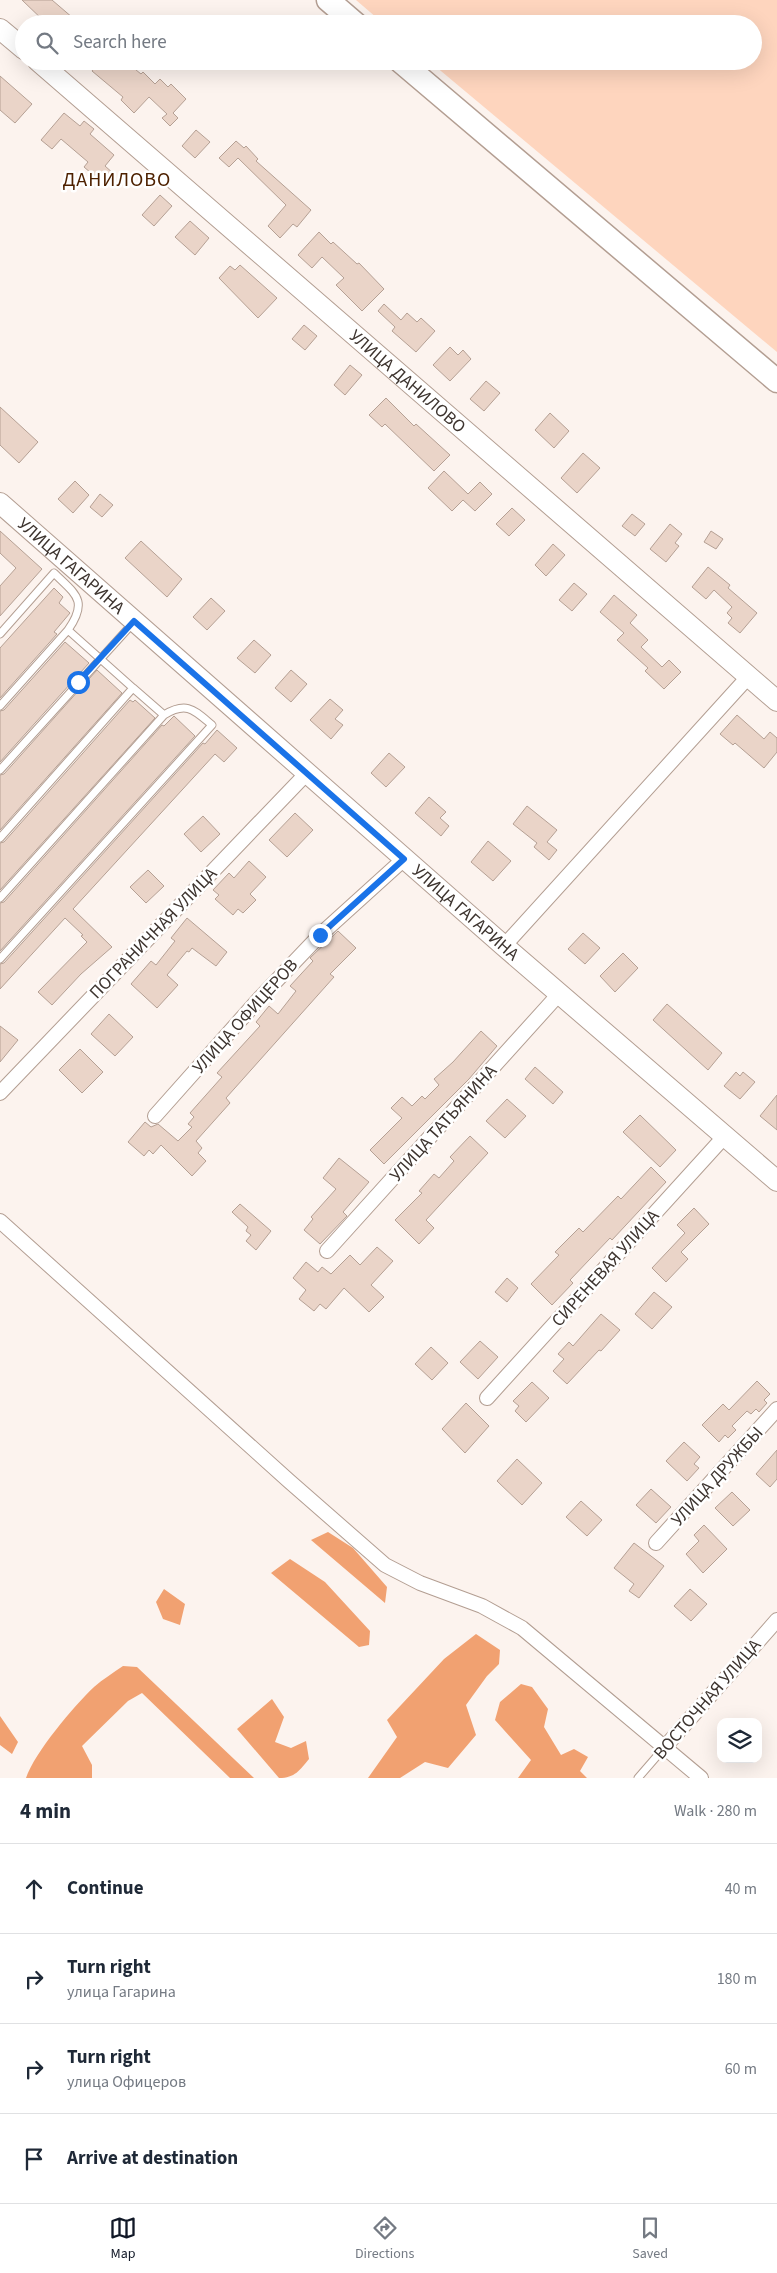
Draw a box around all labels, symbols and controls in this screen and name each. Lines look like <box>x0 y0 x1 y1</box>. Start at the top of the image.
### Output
search box <box>15 15 762 70</box>
icon: search <box>33 29 61 57</box>
text: Search here <box>73 29 167 56</box>
district label: ДАНИЛОВО <box>63 166 171 194</box>
street label: УЛИЦА ДАНИЛОВО <box>344 324 471 439</box>
street label: УЛИЦА ГАГАРИНА <box>12 512 130 620</box>
route start <box>67 671 90 694</box>
street label: УЛИЦА ГАГАРИНА <box>406 859 525 967</box>
street label: ПОГРАНИЧНАЯ УЛИЦА <box>84 862 223 1005</box>
route end <box>309 924 332 947</box>
street label: УЛИЦА ОФИЦЕРОВ <box>187 953 304 1079</box>
street label: УЛИЦА ТАТЬЯНИНА <box>384 1059 503 1187</box>
street label: СИРЕНЕВАЯ УЛИЦА <box>546 1204 665 1332</box>
street label: УЛИЦА ДРУЖБЫ <box>666 1421 769 1532</box>
street label: ВОСТОЧНАЯ УЛИЦА <box>648 1633 767 1765</box>
map controls <box>717 1718 762 1763</box>
button: layers <box>717 1718 762 1763</box>
text: 4 min <box>20 1796 71 1826</box>
text: Walk · 280 m <box>674 1800 757 1822</box>
icon: ahead <box>20 1875 48 1903</box>
text: Continue <box>67 1875 144 1902</box>
text: 40 m <box>725 1878 757 1900</box>
text: Turn right <box>67 1954 151 1981</box>
icon: right <box>20 1965 48 1993</box>
text: 180 m <box>717 1968 757 1990</box>
text: улица Гагарина <box>67 1981 176 2003</box>
text: Turn right <box>67 2044 151 2071</box>
icon: right <box>20 2055 48 2083</box>
text: 60 m <box>725 2058 757 2080</box>
text: улица Офицеров <box>67 2071 186 2093</box>
icon: arrive <box>20 2145 48 2173</box>
text: Arrive at destination <box>67 2145 238 2172</box>
tab: Map <box>109 2214 137 2264</box>
tab: Directions <box>355 2214 414 2264</box>
tab: Saved <box>632 2214 668 2264</box>

